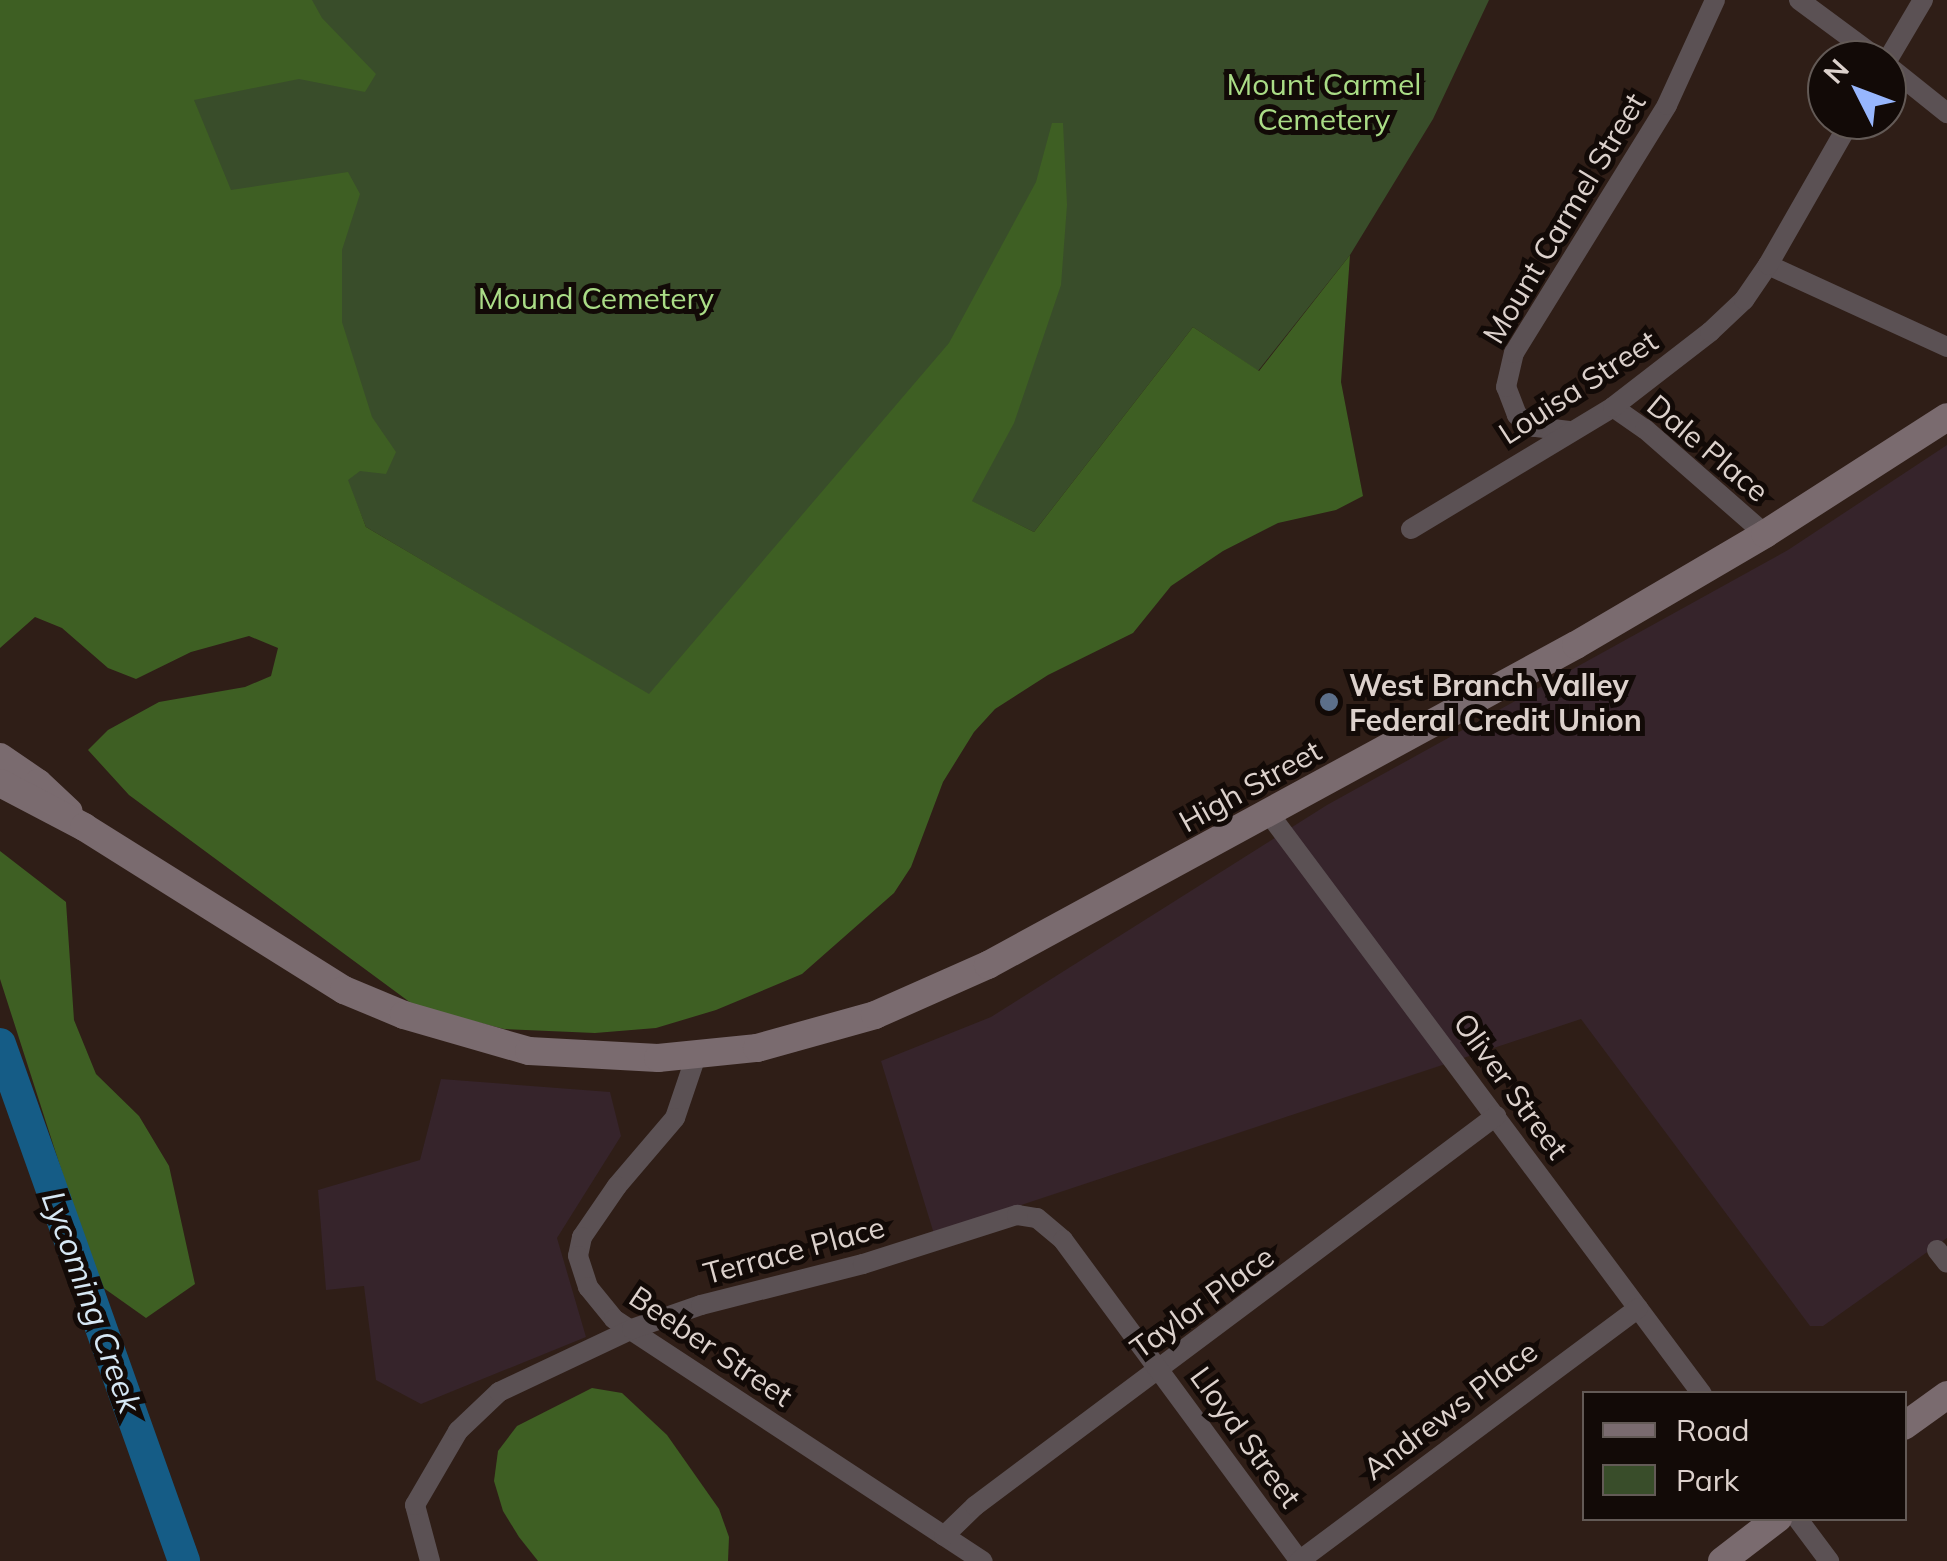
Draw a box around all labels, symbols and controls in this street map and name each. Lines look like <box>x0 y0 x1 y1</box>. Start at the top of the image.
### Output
north arrow <box>1807 40 1907 140</box>
text: N <box>1816 51 1856 91</box>
park label: Mount Carmel Cemetery <box>1227 66 1421 136</box>
street label: Mount Carmel Street <box>1475 86 1653 350</box>
park label: Mound Cemetery <box>478 280 714 316</box>
street label: Louisa Street <box>1492 322 1664 452</box>
street label: Dale Place <box>1640 387 1776 509</box>
place label: West Branch Valley Federal Credit Union <box>1349 667 1642 738</box>
marker: West Branch Valley Federal Credit Union <box>1318 691 1340 713</box>
street label: High Street <box>1173 732 1327 840</box>
street label: Oliver Street <box>1446 1006 1576 1166</box>
water label: Lycoming Creek <box>34 1186 150 1418</box>
street label: Terrace Place <box>700 1209 888 1291</box>
street label: Taylor Place <box>1123 1238 1281 1366</box>
street label: Beeber Street <box>623 1278 799 1414</box>
street label: Andrews Place <box>1356 1333 1544 1487</box>
street label: Lloyd Street <box>1183 1360 1309 1514</box>
legend <box>1582 1391 1907 1521</box>
text: Road <box>1676 1411 1750 1449</box>
text: Park <box>1676 1461 1739 1499</box>

